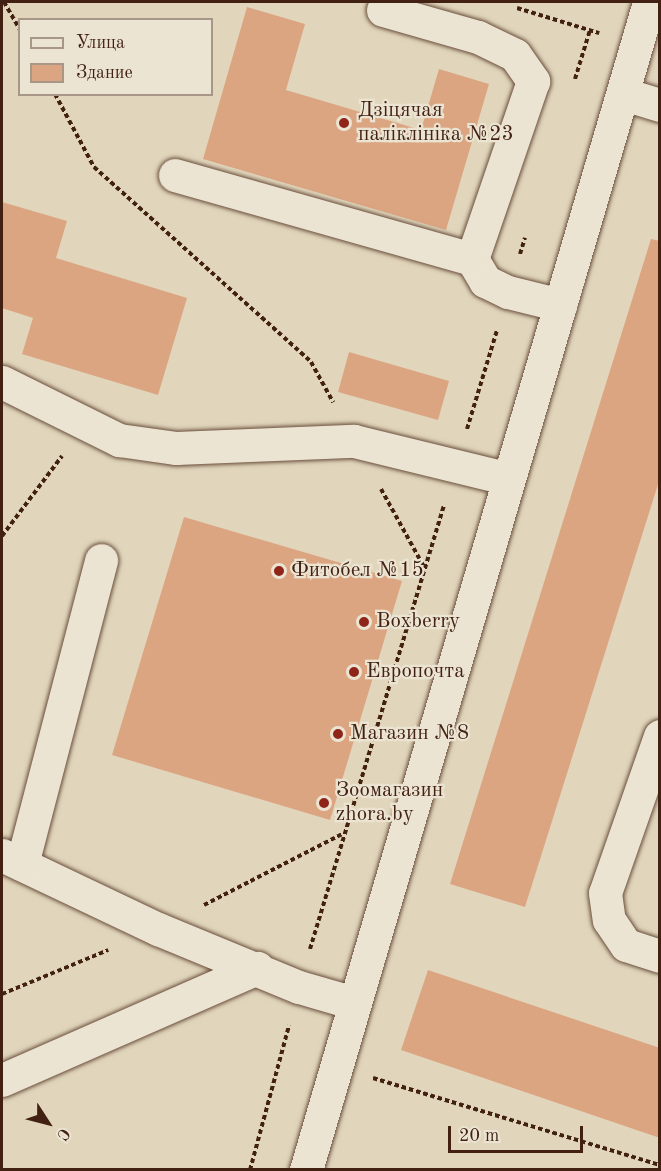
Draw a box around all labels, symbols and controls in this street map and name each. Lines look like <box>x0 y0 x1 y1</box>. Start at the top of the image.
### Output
legend <box>18 18 213 96</box>
text: Улица <box>76 34 125 52</box>
text: Здание <box>76 64 133 82</box>
place label: Дзіцячая паліклініка №23 <box>358 98 514 148</box>
marker: Дзіцячая паліклініка №23 <box>335 114 353 132</box>
place label: Фитобел №15 <box>291 558 424 584</box>
marker: Фитобел №15 <box>272 564 286 578</box>
place label: Boxberry <box>376 609 460 635</box>
marker: Boxberry <box>357 615 371 629</box>
place label: Европочта <box>366 659 465 685</box>
marker: Европочта <box>347 665 361 679</box>
place label: Магазин №8 <box>350 721 469 747</box>
marker: Магазин №8 <box>331 727 345 741</box>
place label: Зоомагазин zhora.by <box>336 778 443 828</box>
marker: Зоомагазин zhora.by <box>317 796 331 810</box>
north arrow <box>18 1093 78 1153</box>
scale bar <box>451 1114 586 1152</box>
text: С <box>53 1125 72 1143</box>
text: 20 m <box>459 1127 499 1145</box>

